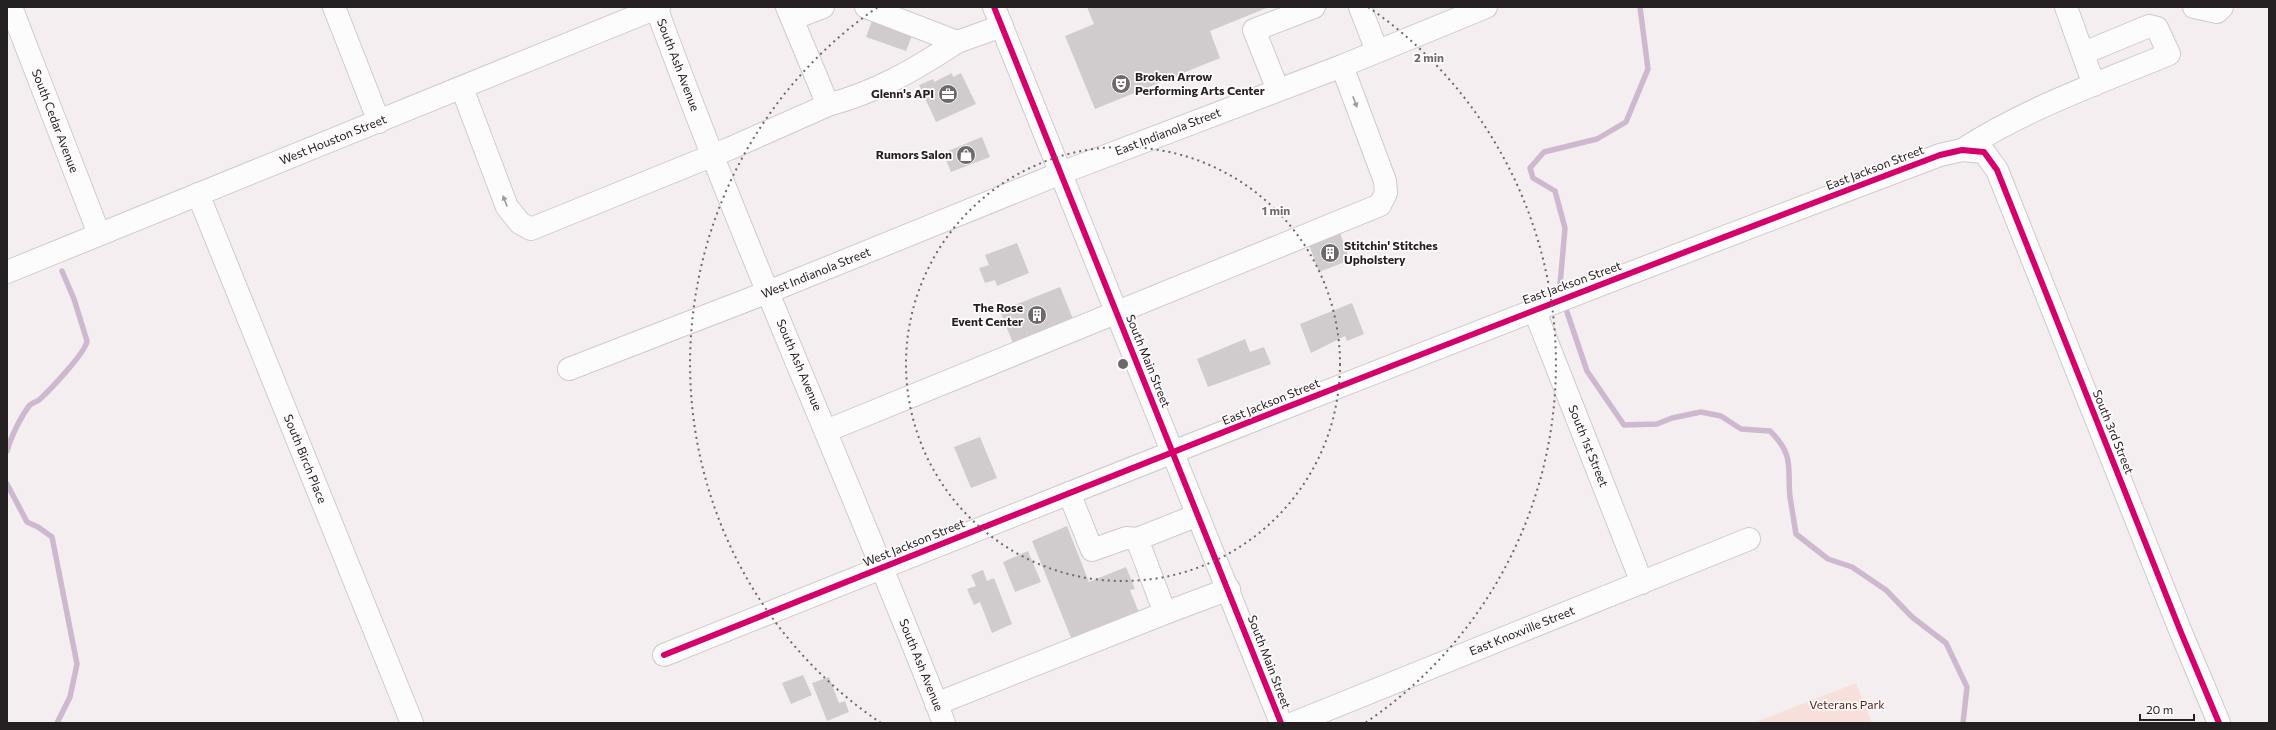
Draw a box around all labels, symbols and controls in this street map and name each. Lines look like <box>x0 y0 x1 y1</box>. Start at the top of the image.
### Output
street label: South Ash Avenue <box>655 16 703 113</box>
text: 2 min <box>1414 50 1444 64</box>
street label: South Cedar Avenue <box>30 67 82 174</box>
place label: Broken Arrow Performing Arts Center <box>1135 69 1265 97</box>
theatre icon: Broken Arrow Performing Arts Center <box>1110 73 1132 95</box>
office icon: Glenn's API <box>937 83 959 105</box>
place label: Glenn's API <box>871 86 934 100</box>
one-way arrow <box>1353 97 1359 109</box>
street label: East Indianola Street <box>1113 104 1223 158</box>
street label: West Houston Street <box>277 111 388 167</box>
street label: East Jackson Street <box>1824 142 1926 193</box>
shop icon: Rumors Salon <box>955 144 977 166</box>
place label: Rumors Salon <box>876 147 952 161</box>
one-way arrow <box>502 194 508 206</box>
text: 1 min <box>1262 203 1290 217</box>
place label: Stitchin' Stitches Upholstery <box>1344 238 1438 266</box>
building icon: Stitchin' Stitches Upholstery <box>1319 242 1341 264</box>
street label: West Indianola Street <box>759 244 872 300</box>
street label: East Jackson Street <box>1520 258 1623 307</box>
place label: The Rose Event Center <box>951 300 1023 328</box>
building icon: The Rose Event Center <box>1026 304 1048 326</box>
street label: South Main Street <box>1124 312 1174 409</box>
street label: South Ash Avenue <box>774 317 825 412</box>
centre of rings <box>1116 357 1130 371</box>
street label: East Jackson Street <box>1220 375 1322 428</box>
street label: South 3rd Street <box>2091 387 2137 476</box>
street label: South 1st Street <box>1566 403 1612 489</box>
street label: South Birch Place <box>282 412 330 505</box>
street label: West Jackson Street <box>861 515 967 570</box>
street label: East Knoxville Street <box>1467 603 1576 658</box>
street label: South Main Street <box>1246 613 1294 710</box>
street label: South Ash Avenue <box>897 617 947 713</box>
scale bar <box>2140 696 2194 722</box>
park label: Veterans Park <box>1809 697 1885 711</box>
text: 20 m <box>2146 702 2173 716</box>

